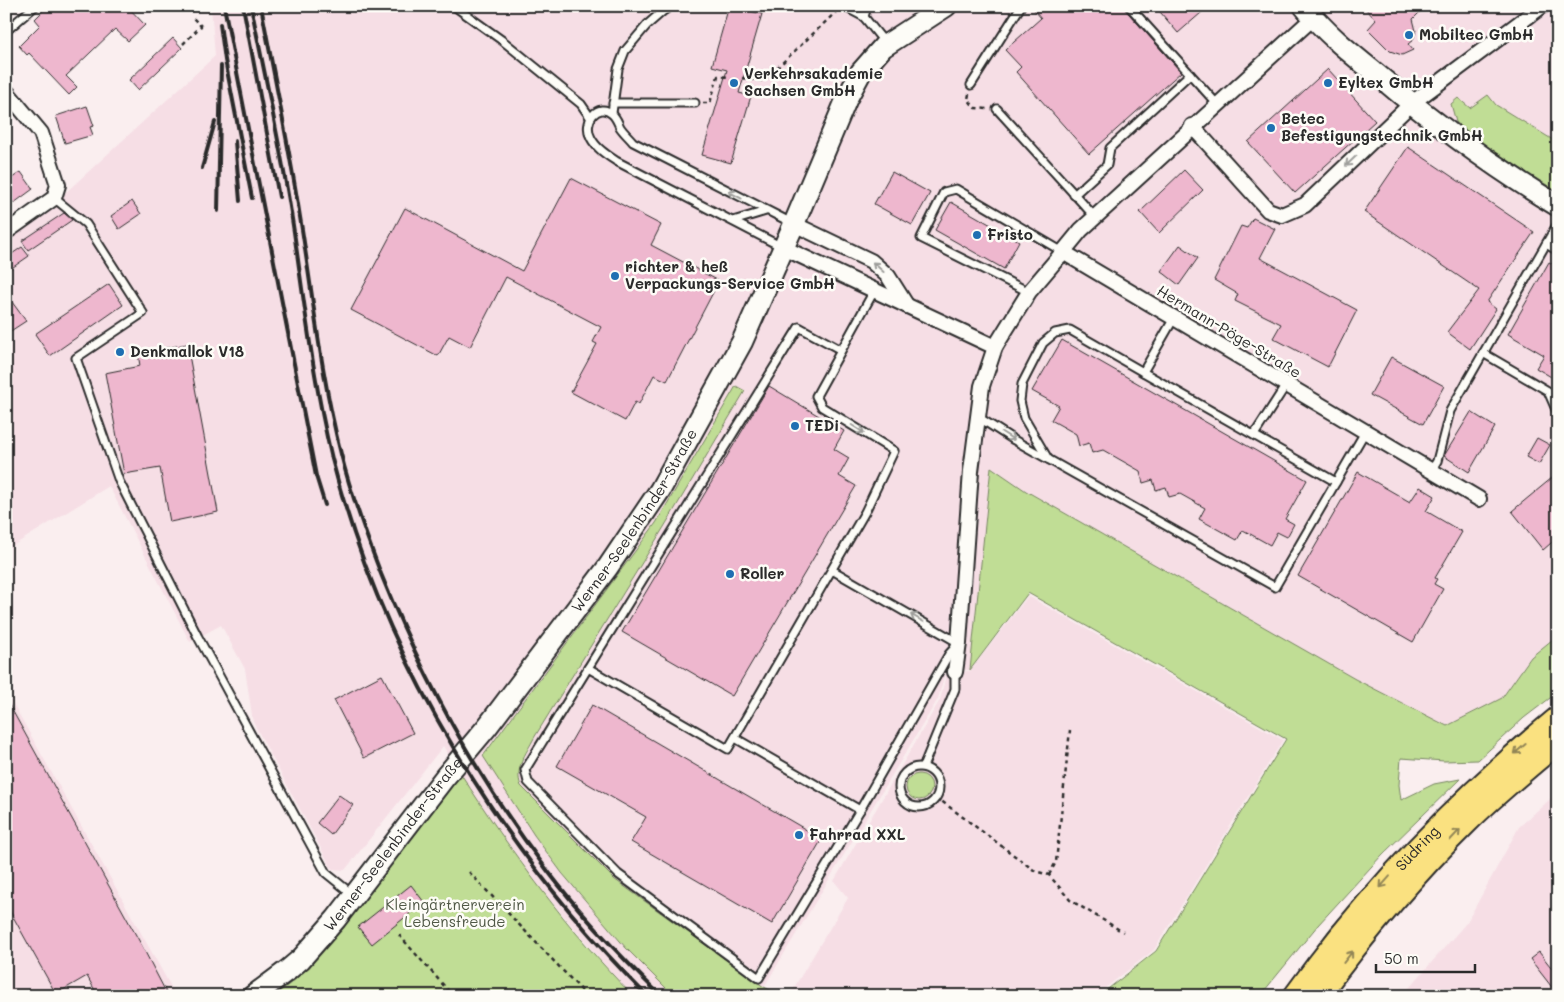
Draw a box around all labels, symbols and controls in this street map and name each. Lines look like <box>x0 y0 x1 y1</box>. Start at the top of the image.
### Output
place label: Mobiltec GmbH <box>1419 24 1534 44</box>
marker: Mobiltec GmbH <box>1403 29 1415 41</box>
place label: Verkehrsakademie Sachsen GmbH <box>744 63 883 100</box>
place label: Eyltex GmbH <box>1338 72 1434 92</box>
marker: Verkehrsakademie Sachsen GmbH <box>728 77 740 89</box>
marker: Eyltex GmbH <box>1322 77 1334 89</box>
place label: Betec Befestigungstechnik GmbH <box>1281 108 1483 145</box>
marker: Betec Befestigungstechnik GmbH <box>1265 122 1277 134</box>
one-way arrow <box>1344 155 1357 167</box>
one-way arrow <box>728 190 743 199</box>
place label: Fristo <box>987 224 1033 244</box>
marker: Fristo <box>971 229 983 241</box>
place label: richter & heß Verpackungs-Service GmbH <box>625 256 835 293</box>
one-way arrow <box>872 261 885 273</box>
marker: richter & heß Verpackungs-Service GmbH <box>609 270 621 282</box>
street label: Hermann-Pöge-Straße <box>1154 280 1305 382</box>
place label: Denkmallok V18 <box>130 341 244 361</box>
marker: Denkmallok V18 <box>114 346 126 358</box>
place label: TEDi <box>805 415 839 435</box>
marker: TEDi <box>789 420 801 432</box>
one-way arrow <box>851 424 865 434</box>
street label: Werner-Seelenbinder-Straße <box>566 425 701 616</box>
one-way arrow <box>1000 431 1014 441</box>
place label: Roller <box>740 563 785 583</box>
marker: Roller <box>724 568 736 580</box>
one-way arrow <box>910 613 925 623</box>
one-way arrow <box>1514 744 1527 755</box>
street label: Werner-Seelenbinder-Straße <box>319 752 467 935</box>
street label: Südring <box>1391 821 1443 875</box>
place label: Fahrrad XXL <box>809 824 906 844</box>
one-way arrow <box>1449 828 1461 841</box>
marker: Fahrrad XXL <box>793 829 805 841</box>
one-way arrow <box>1380 876 1391 889</box>
park label: Kleingärtnerverein Lebensfreude <box>385 894 525 931</box>
scale bar <box>1376 942 1475 974</box>
text: 50 m <box>1384 948 1419 968</box>
one-way arrow <box>1343 950 1353 964</box>

